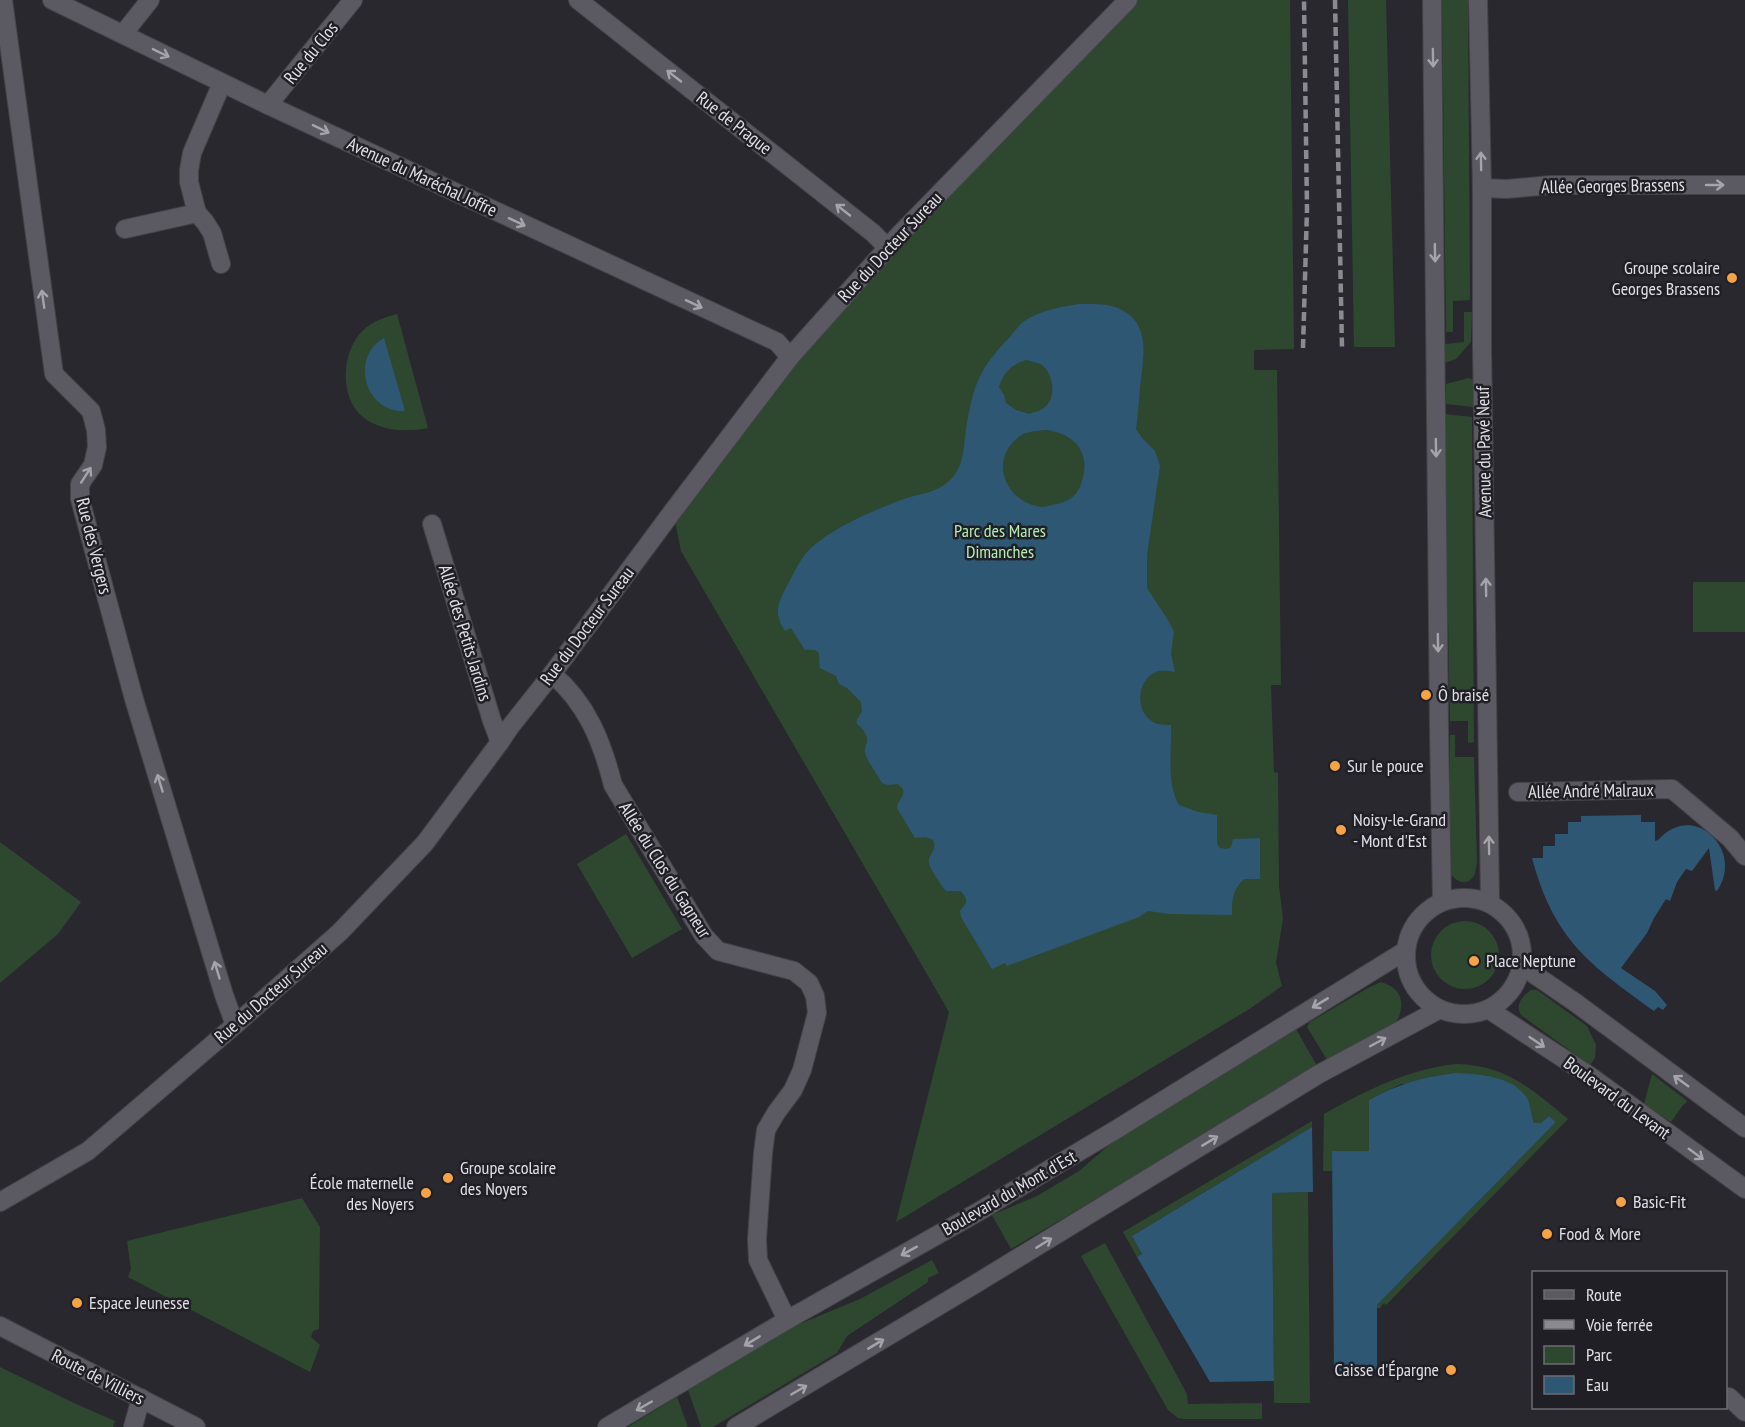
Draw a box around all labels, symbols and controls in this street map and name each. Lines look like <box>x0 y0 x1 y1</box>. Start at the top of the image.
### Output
street label: Rue du Clos <box>279 17 343 88</box>
one-way arrow <box>152 48 170 59</box>
one-way arrow <box>1427 48 1439 68</box>
one-way arrow <box>666 69 682 82</box>
street label: Rue de Prague <box>692 86 777 159</box>
one-way arrow <box>312 124 330 136</box>
street label: Avenue du Maréchal Joffre <box>344 132 501 221</box>
one-way arrow <box>1475 152 1487 172</box>
street label: Allée Georges Brassens <box>1541 173 1685 198</box>
one-way arrow <box>1704 179 1724 191</box>
street label: Rue du Docteur Sureau <box>833 187 947 307</box>
one-way arrow <box>836 203 852 216</box>
one-way arrow <box>507 216 525 228</box>
one-way arrow <box>1429 243 1440 263</box>
place label: Groupe scolaire Georges Brassens <box>1612 256 1720 300</box>
marker: Groupe scolaire Georges Brassens <box>1725 271 1739 285</box>
one-way arrow <box>37 290 48 310</box>
one-way arrow <box>684 298 702 310</box>
street label: Avenue du Pavé Neuf <box>1471 385 1496 518</box>
one-way arrow <box>1430 438 1442 458</box>
one-way arrow <box>80 467 92 484</box>
street label: Rue des Vergers <box>71 495 118 596</box>
park label: Parc des Mares Dimanches <box>954 519 1046 563</box>
street label: Allée des Petits Jardins <box>434 562 497 704</box>
street label: Rue du Docteur Sureau <box>535 562 639 690</box>
one-way arrow <box>1480 577 1492 597</box>
one-way arrow <box>1432 633 1444 653</box>
place label: Ô braisé <box>1438 683 1489 706</box>
marker: Ô braisé <box>1419 688 1433 702</box>
place label: Sur le pouce <box>1347 754 1424 777</box>
marker: Sur le pouce <box>1328 759 1342 773</box>
one-way arrow <box>154 774 165 793</box>
street label: Allée André Malraux <box>1528 778 1655 803</box>
street label: Allée du Clos du Gagneur <box>614 797 717 942</box>
place label: Noisy-le-Grand - Mont d'Est <box>1353 808 1446 852</box>
marker: Noisy-le-Grand - Mont d'Est <box>1334 823 1348 837</box>
one-way arrow <box>1483 835 1495 855</box>
street label: Rue du Docteur Sureau <box>209 937 332 1048</box>
place label: Place Neptune <box>1486 949 1576 972</box>
marker: Place Neptune <box>1467 954 1481 968</box>
one-way arrow <box>211 961 222 980</box>
one-way arrow <box>1312 998 1329 1010</box>
one-way arrow <box>1369 1036 1386 1048</box>
one-way arrow <box>1528 1036 1545 1048</box>
street label: Boulevard du Levant <box>1559 1051 1675 1144</box>
one-way arrow <box>1673 1074 1689 1087</box>
one-way arrow <box>1201 1135 1218 1147</box>
street label: Boulevard du Mont d'Est <box>938 1145 1080 1240</box>
one-way arrow <box>1688 1148 1704 1161</box>
place label: Groupe scolaire des Noyers <box>460 1156 556 1200</box>
place label: École maternelle des Noyers <box>310 1171 414 1215</box>
marker: Groupe scolaire des Noyers <box>441 1171 455 1185</box>
marker: École maternelle des Noyers <box>419 1186 433 1200</box>
place label: Basic-Fit <box>1633 1190 1686 1213</box>
marker: Basic-Fit <box>1614 1195 1628 1209</box>
place label: Food & More <box>1559 1222 1641 1245</box>
marker: Food & More <box>1540 1227 1554 1241</box>
one-way arrow <box>1035 1236 1052 1248</box>
one-way arrow <box>901 1245 918 1257</box>
legend <box>1532 1271 1727 1409</box>
text: Route <box>1586 1283 1622 1306</box>
place label: Espace Jeunesse <box>89 1291 190 1314</box>
marker: Espace Jeunesse <box>70 1296 84 1310</box>
text: Voie ferrée <box>1585 1313 1653 1336</box>
one-way arrow <box>744 1336 761 1348</box>
one-way arrow <box>868 1337 885 1349</box>
street label: Route de Villiers <box>48 1343 149 1410</box>
text: Parc <box>1586 1343 1613 1366</box>
place label: Caisse d'Épargne <box>1335 1358 1439 1381</box>
marker: Caisse d'Épargne <box>1444 1363 1458 1377</box>
text: Eau <box>1586 1373 1609 1396</box>
one-way arrow <box>790 1383 807 1395</box>
one-way arrow <box>636 1400 653 1412</box>

